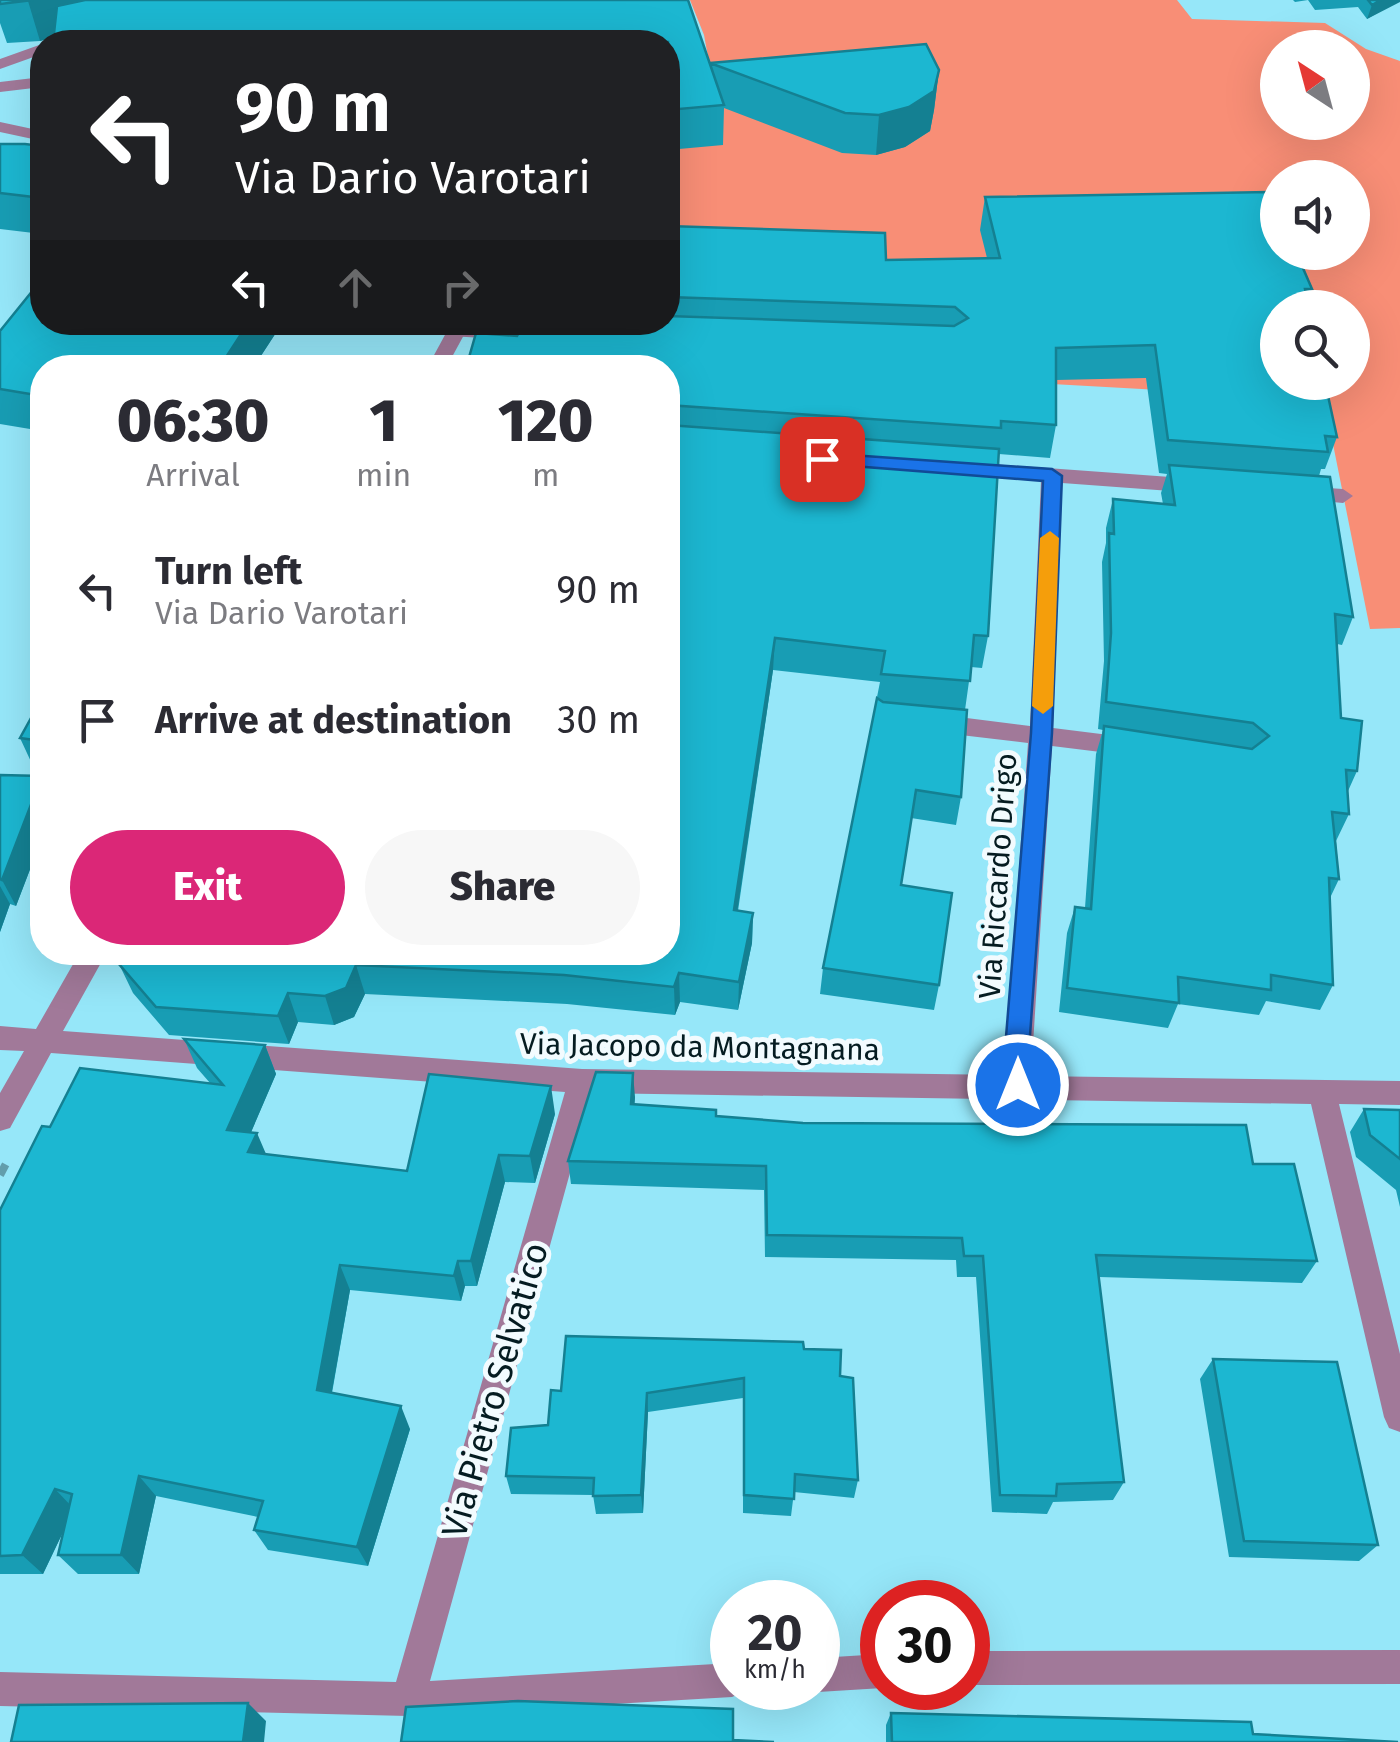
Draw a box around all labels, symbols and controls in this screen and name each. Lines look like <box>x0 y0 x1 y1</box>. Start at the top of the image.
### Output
north arrow <box>1260 30 1370 140</box>
map controls <box>1260 30 1370 400</box>
text: 90 m <box>235 66 391 150</box>
icon: left <box>70 70 200 200</box>
text: Via Dario Varotari <box>235 151 591 205</box>
button: sound <box>1260 160 1370 270</box>
icon: left <box>223 260 278 315</box>
icon: ahead <box>328 260 383 315</box>
icon: right <box>433 260 488 315</box>
button: search <box>1260 290 1370 400</box>
text: 06:30 <box>117 385 269 457</box>
text: 1 <box>369 385 398 457</box>
text: 120 <box>498 385 593 457</box>
pin <box>780 417 865 502</box>
icon: arrive <box>795 432 850 487</box>
text: Arrival <box>146 456 240 494</box>
text: min <box>356 456 411 494</box>
text: m <box>532 456 559 494</box>
text: Turn left <box>155 548 302 594</box>
icon: left <box>70 563 125 618</box>
text: 90 m <box>556 567 640 613</box>
text: Via Dario Varotari <box>155 594 408 632</box>
icon: arrive <box>70 693 125 748</box>
text: Arrive at destination <box>155 697 512 743</box>
text: 30 m <box>557 697 640 743</box>
street label: Via Riccardo Drigo <box>971 752 1025 1000</box>
button: Exit <box>70 830 345 945</box>
button: Share <box>365 830 640 945</box>
street label: Via Jacopo da Montagnana <box>520 1026 880 1068</box>
position arrow <box>966 1033 1070 1137</box>
street label: Via Pietro Selvatico <box>433 1238 557 1542</box>
speed limit sign: 30 <box>860 1580 990 1710</box>
text: 20 <box>747 1603 803 1663</box>
text: km/h <box>744 1655 806 1685</box>

